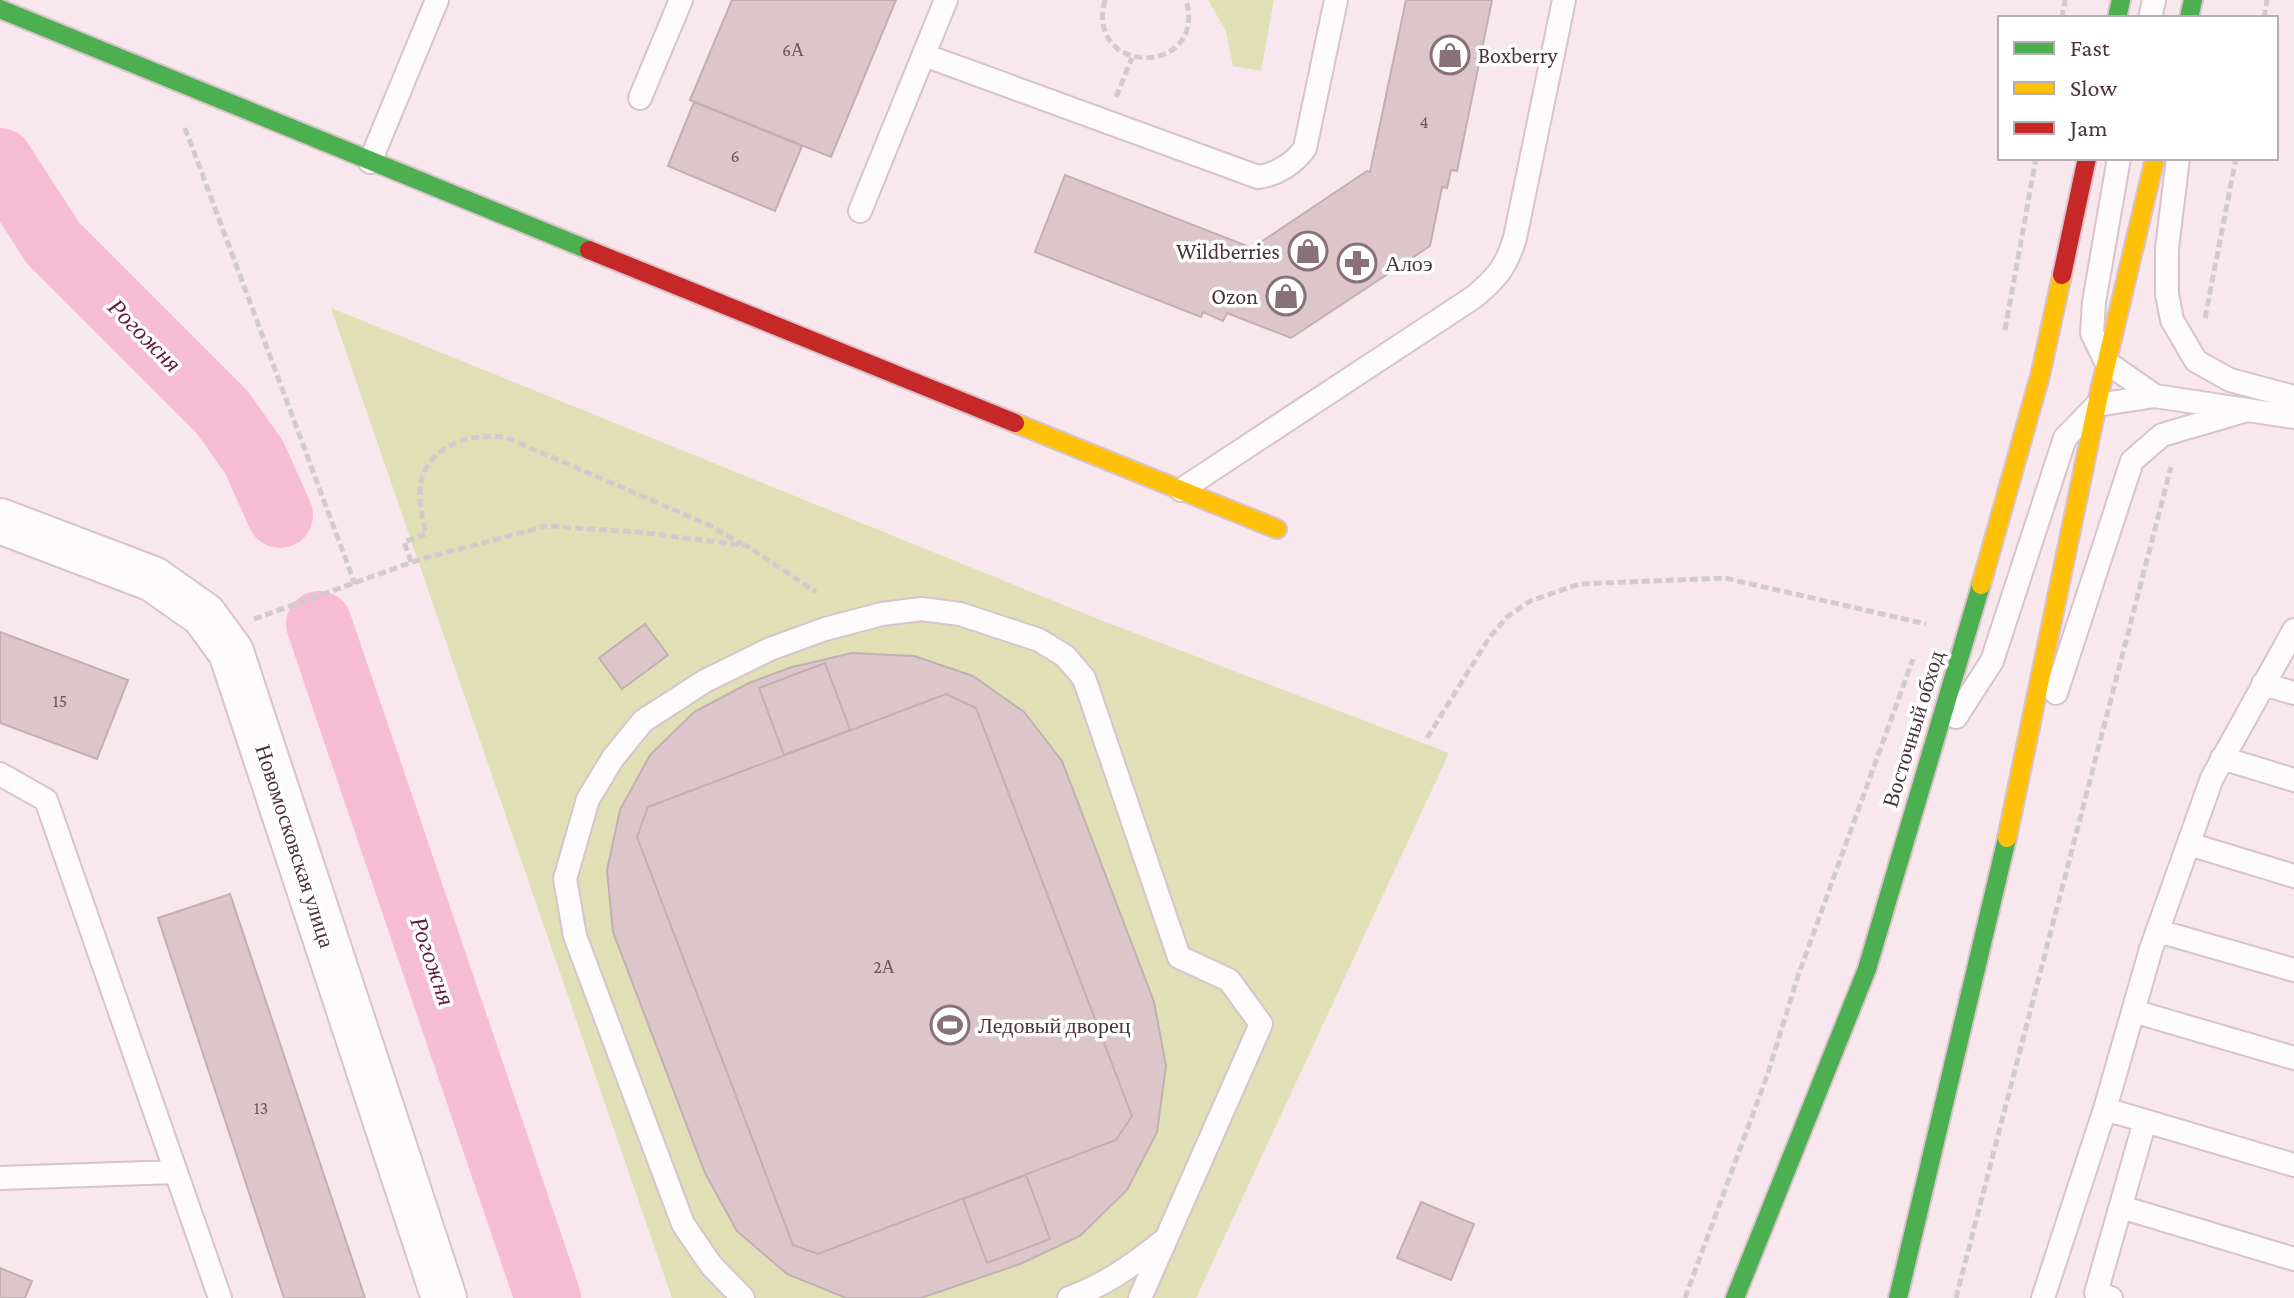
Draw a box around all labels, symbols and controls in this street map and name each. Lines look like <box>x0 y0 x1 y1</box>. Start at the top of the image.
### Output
legend <box>1998 16 2278 160</box>
shop icon: Boxberry <box>1429 34 1471 76</box>
text: Fast <box>2070 34 2111 61</box>
house number: 6А <box>782 40 804 60</box>
place label: Boxberry <box>1478 43 1559 68</box>
text: Slow <box>2070 74 2117 101</box>
house number: 4 <box>1419 112 1429 132</box>
text: Jam <box>2068 114 2108 141</box>
house number: 6 <box>730 146 740 166</box>
shop icon: Wildberries <box>1287 230 1329 272</box>
place label: Wildberries <box>1176 239 1280 264</box>
pharmacy icon: Алоэ <box>1336 242 1378 284</box>
place label: Алоэ <box>1385 251 1433 276</box>
shop icon: Ozon <box>1265 275 1307 317</box>
place label: Ozon <box>1211 284 1258 309</box>
water label: Рогожня <box>102 292 187 377</box>
street label: Восточный обход <box>1877 648 1949 810</box>
house number: 15 <box>53 691 67 711</box>
street label: Новомосковская улица <box>250 741 340 951</box>
water label: Рогожня <box>405 912 461 1009</box>
house number: 2А <box>873 957 895 977</box>
sports icon: Ледовый дворец <box>929 1004 971 1046</box>
place label: Ледовый дворец <box>978 1013 1131 1038</box>
house number: 13 <box>254 1098 268 1118</box>

